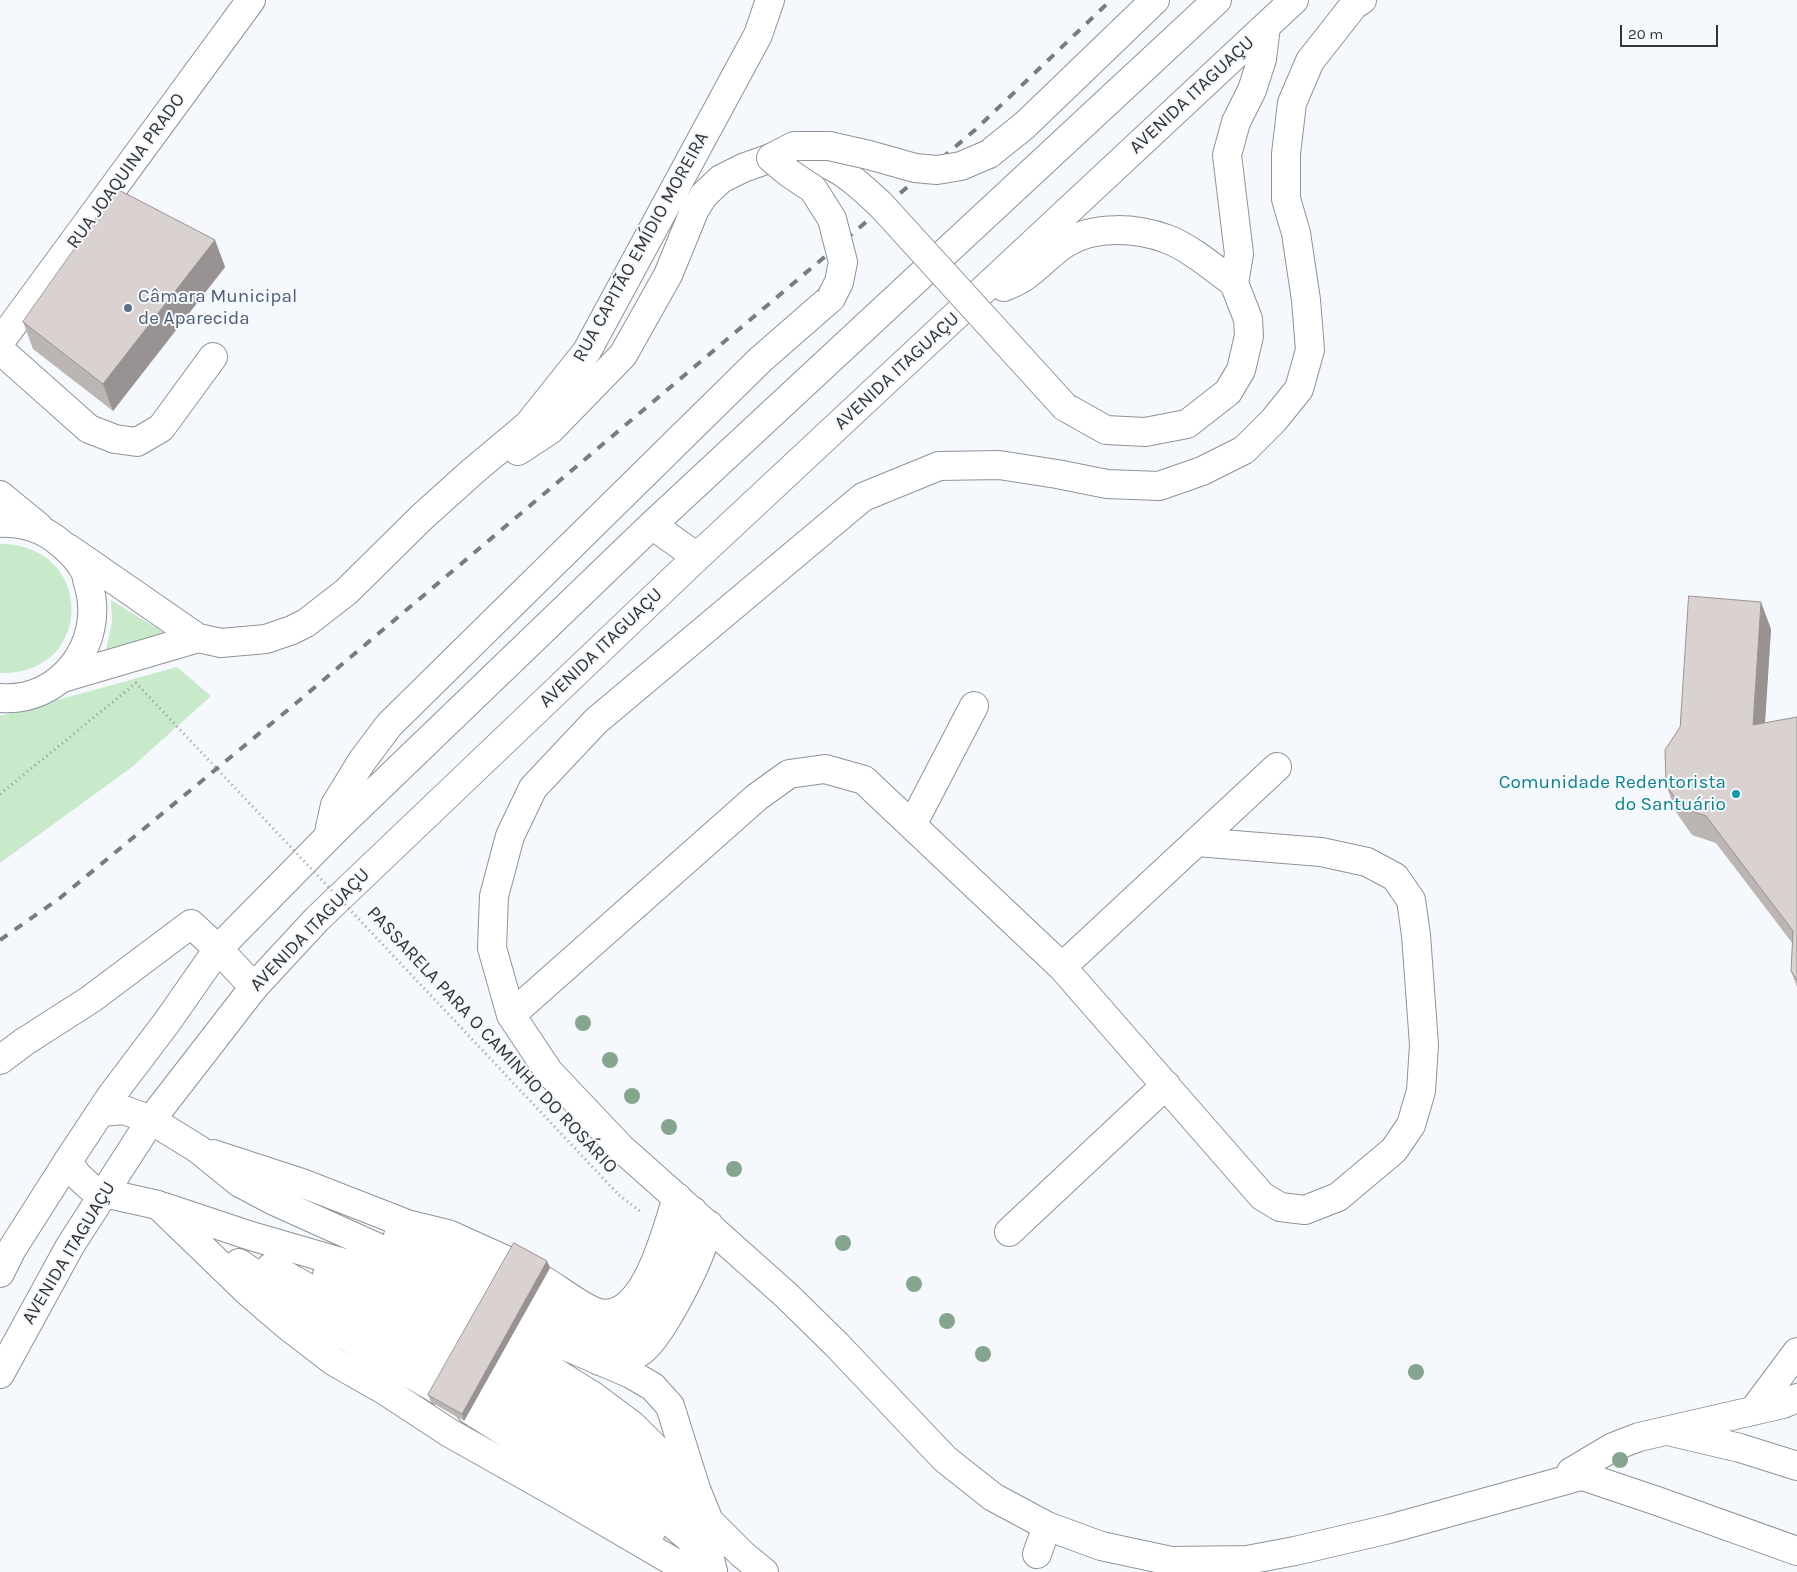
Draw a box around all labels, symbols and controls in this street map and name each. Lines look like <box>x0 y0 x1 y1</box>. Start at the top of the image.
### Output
scale bar <box>1622 15 1720 47</box>
text: 20 m <box>1628 25 1663 43</box>
street label: AVENIDA ITAGUAÇU <box>1125 31 1259 159</box>
street label: RUA JOAQUINA PRADO <box>62 89 190 253</box>
street label: RUA CAPITÃO EMÍDIO MOREIRA <box>568 128 714 366</box>
place label: Câmara Municipal de Aparecida <box>138 286 297 330</box>
marker: Câmara Municipal de Aparecida <box>122 302 134 314</box>
street label: AVENIDA ITAGUAÇU <box>830 307 964 435</box>
street label: AVENIDA ITAGUAÇU <box>535 583 667 713</box>
place label: Comunidade Redentorista do Santuário <box>1499 772 1726 816</box>
marker: Comunidade Redentorista do Santuário <box>1730 788 1742 800</box>
street label: AVENIDA ITAGUAÇU <box>245 864 375 996</box>
street label: PASSARELA PARA O CAMINHO DO ROSÁRIO <box>362 902 622 1178</box>
street label: AVENIDA ITAGUAÇU <box>17 1177 121 1329</box>

